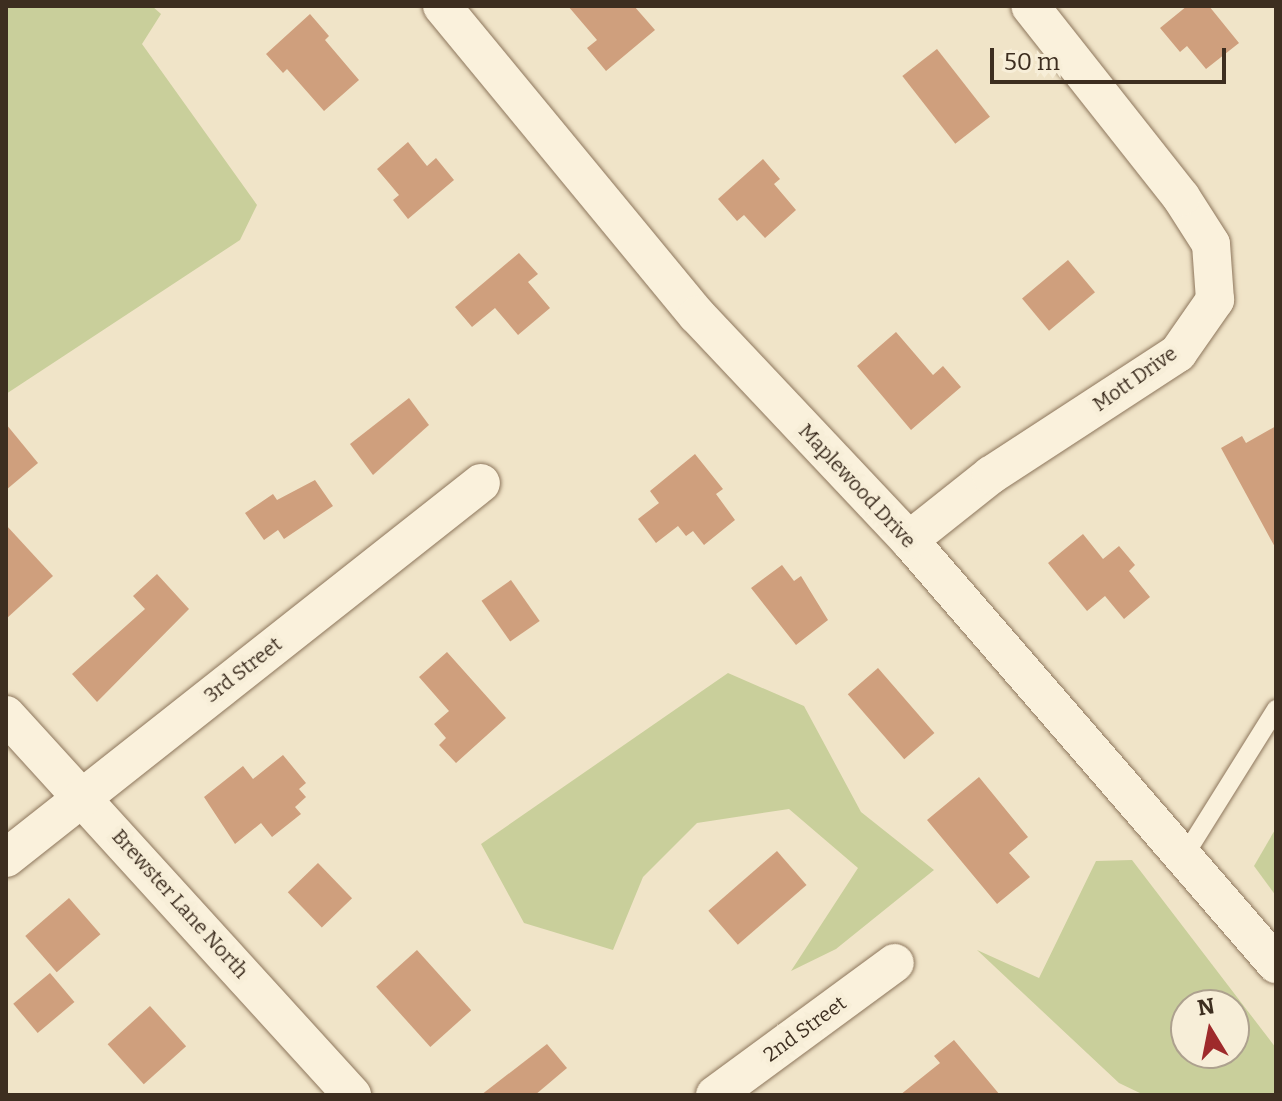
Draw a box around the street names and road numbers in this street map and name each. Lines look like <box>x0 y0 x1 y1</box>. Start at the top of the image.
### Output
street label: Mott Drive <box>1088 341 1182 417</box>
street label: Maplewood Drive <box>794 419 920 553</box>
street label: 3rd Street <box>199 632 287 708</box>
street label: Brewster Lane North <box>107 825 253 983</box>
street label: 2nd Street <box>759 991 851 1067</box>

